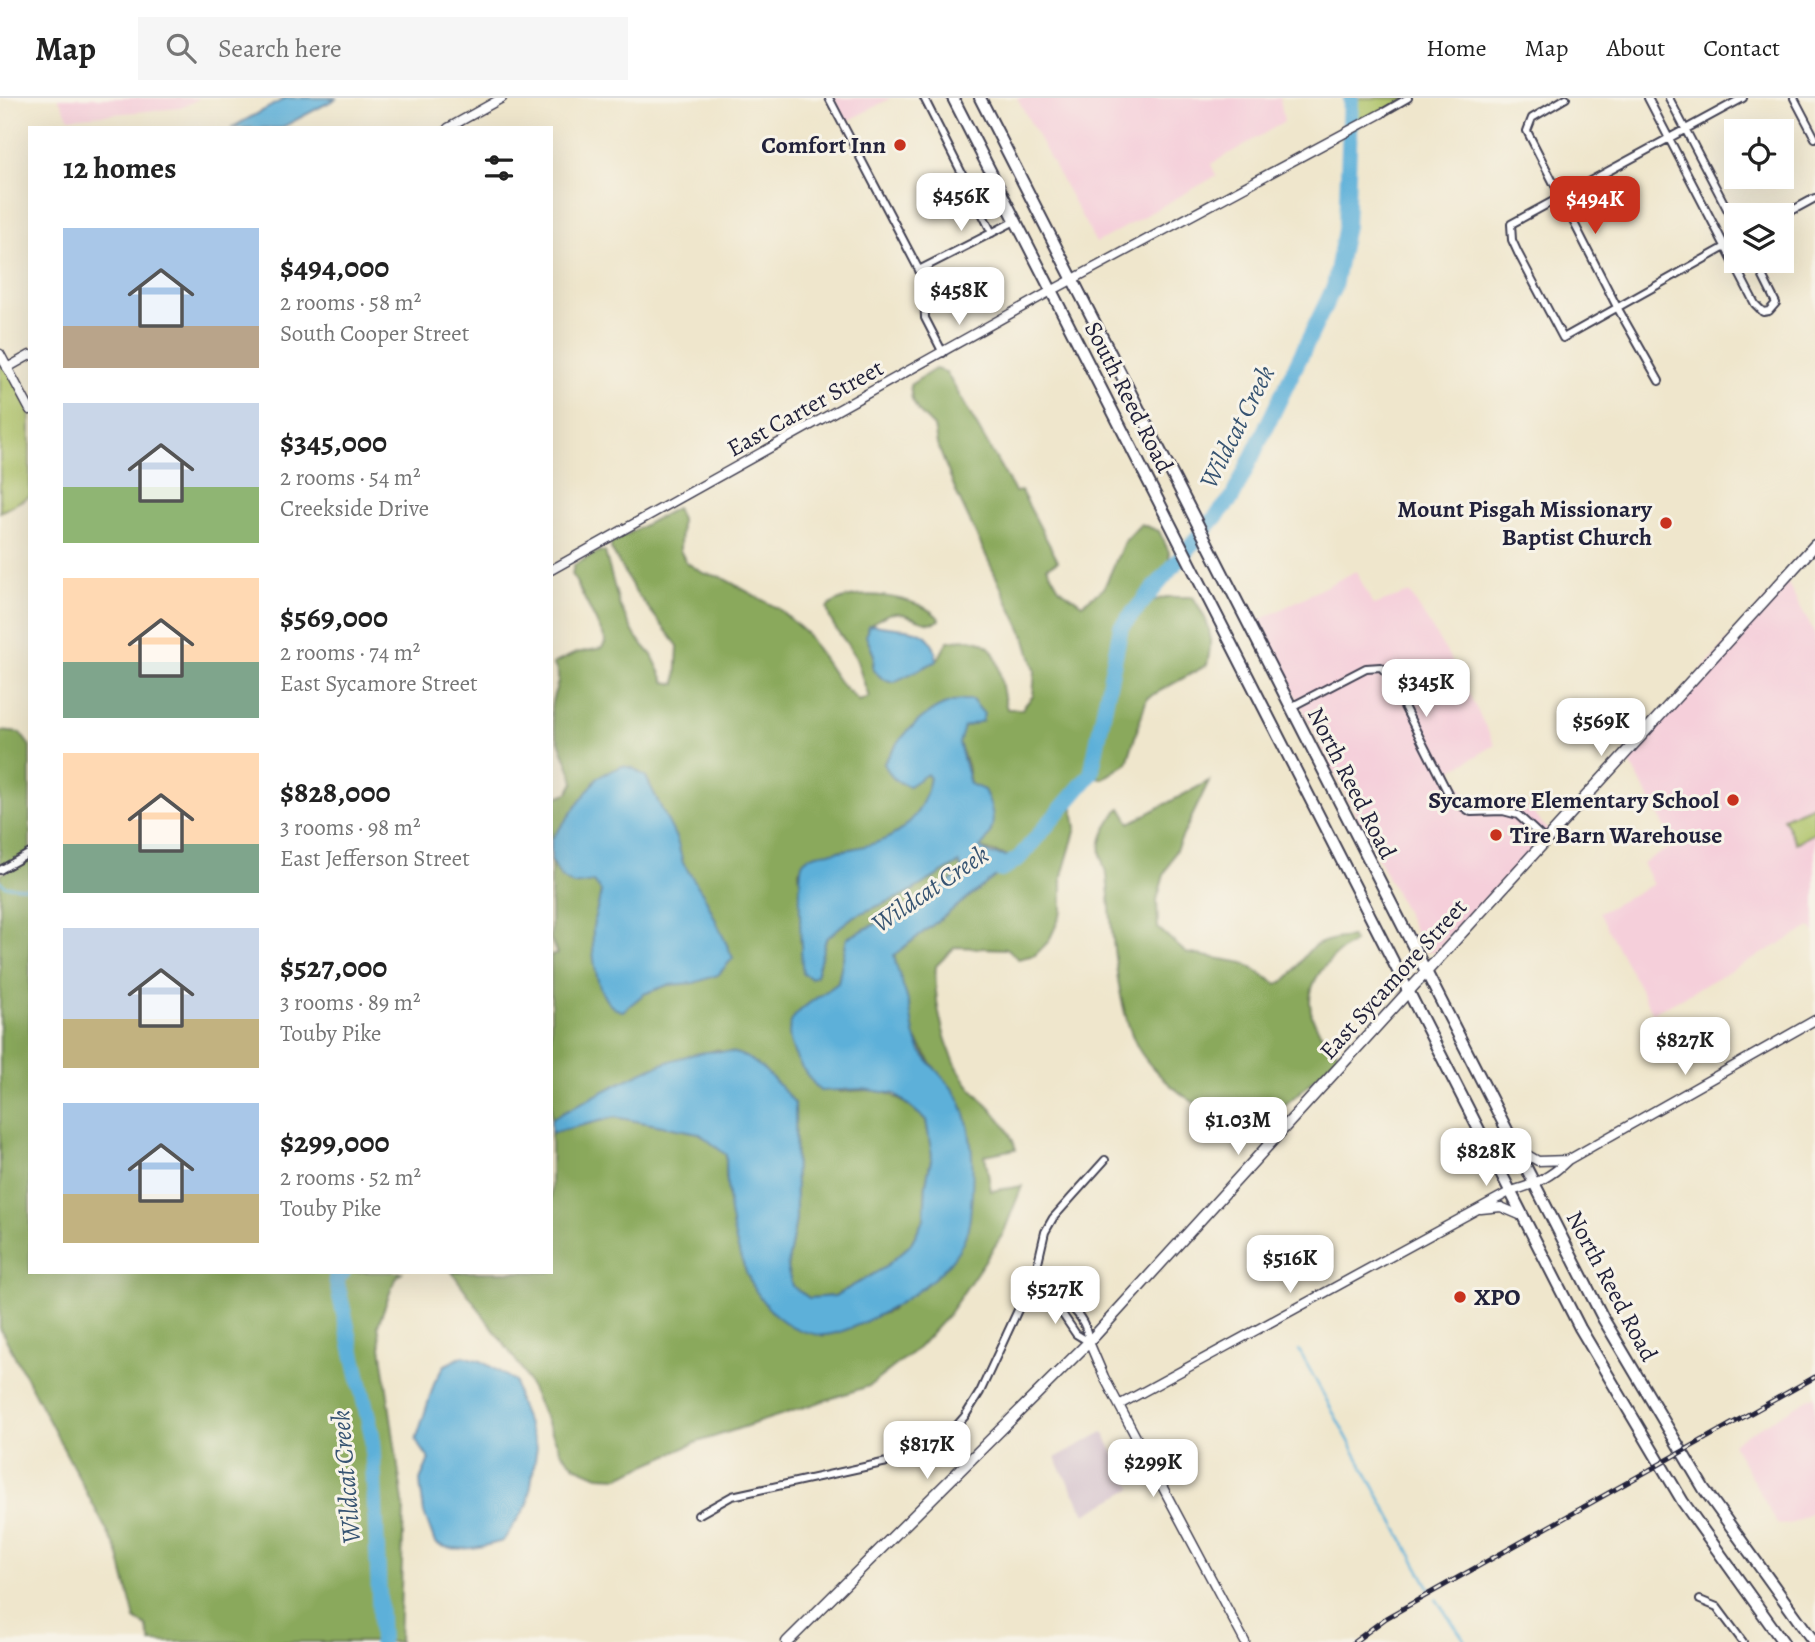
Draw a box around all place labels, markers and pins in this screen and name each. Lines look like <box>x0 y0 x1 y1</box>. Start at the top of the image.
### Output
place label: Comfort Inn <box>761 129 887 161</box>
marker: Comfort Inn <box>892 137 908 153</box>
pin: $456K <box>912 174 1010 233</box>
pin: $494K <box>1546 176 1644 236</box>
pin: $458K <box>910 268 1008 327</box>
place label: Mount Pisgah Missionary Baptist Church <box>1397 493 1653 553</box>
marker: Mount Pisgah Missionary Baptist Church <box>1658 515 1674 531</box>
pin: $345K <box>1377 660 1475 719</box>
pin: $569K <box>1552 698 1650 758</box>
place label: Sycamore Elementary School <box>1428 784 1720 816</box>
marker: Sycamore Elementary School <box>1725 792 1741 808</box>
place label: Tire Barn Warehouse <box>1510 819 1722 851</box>
marker: Tire Barn Warehouse <box>1488 827 1504 843</box>
pin: $827K <box>1636 1018 1734 1077</box>
pin: $1.03M <box>1181 1098 1295 1157</box>
pin: $828K <box>1437 1128 1535 1188</box>
pin: $516K <box>1241 1236 1339 1295</box>
pin: $527K <box>1006 1266 1104 1326</box>
place label: XPO <box>1474 1281 1520 1313</box>
marker: XPO <box>1452 1289 1468 1305</box>
pin: $817K <box>878 1422 976 1481</box>
pin: $299K <box>1104 1440 1202 1499</box>

